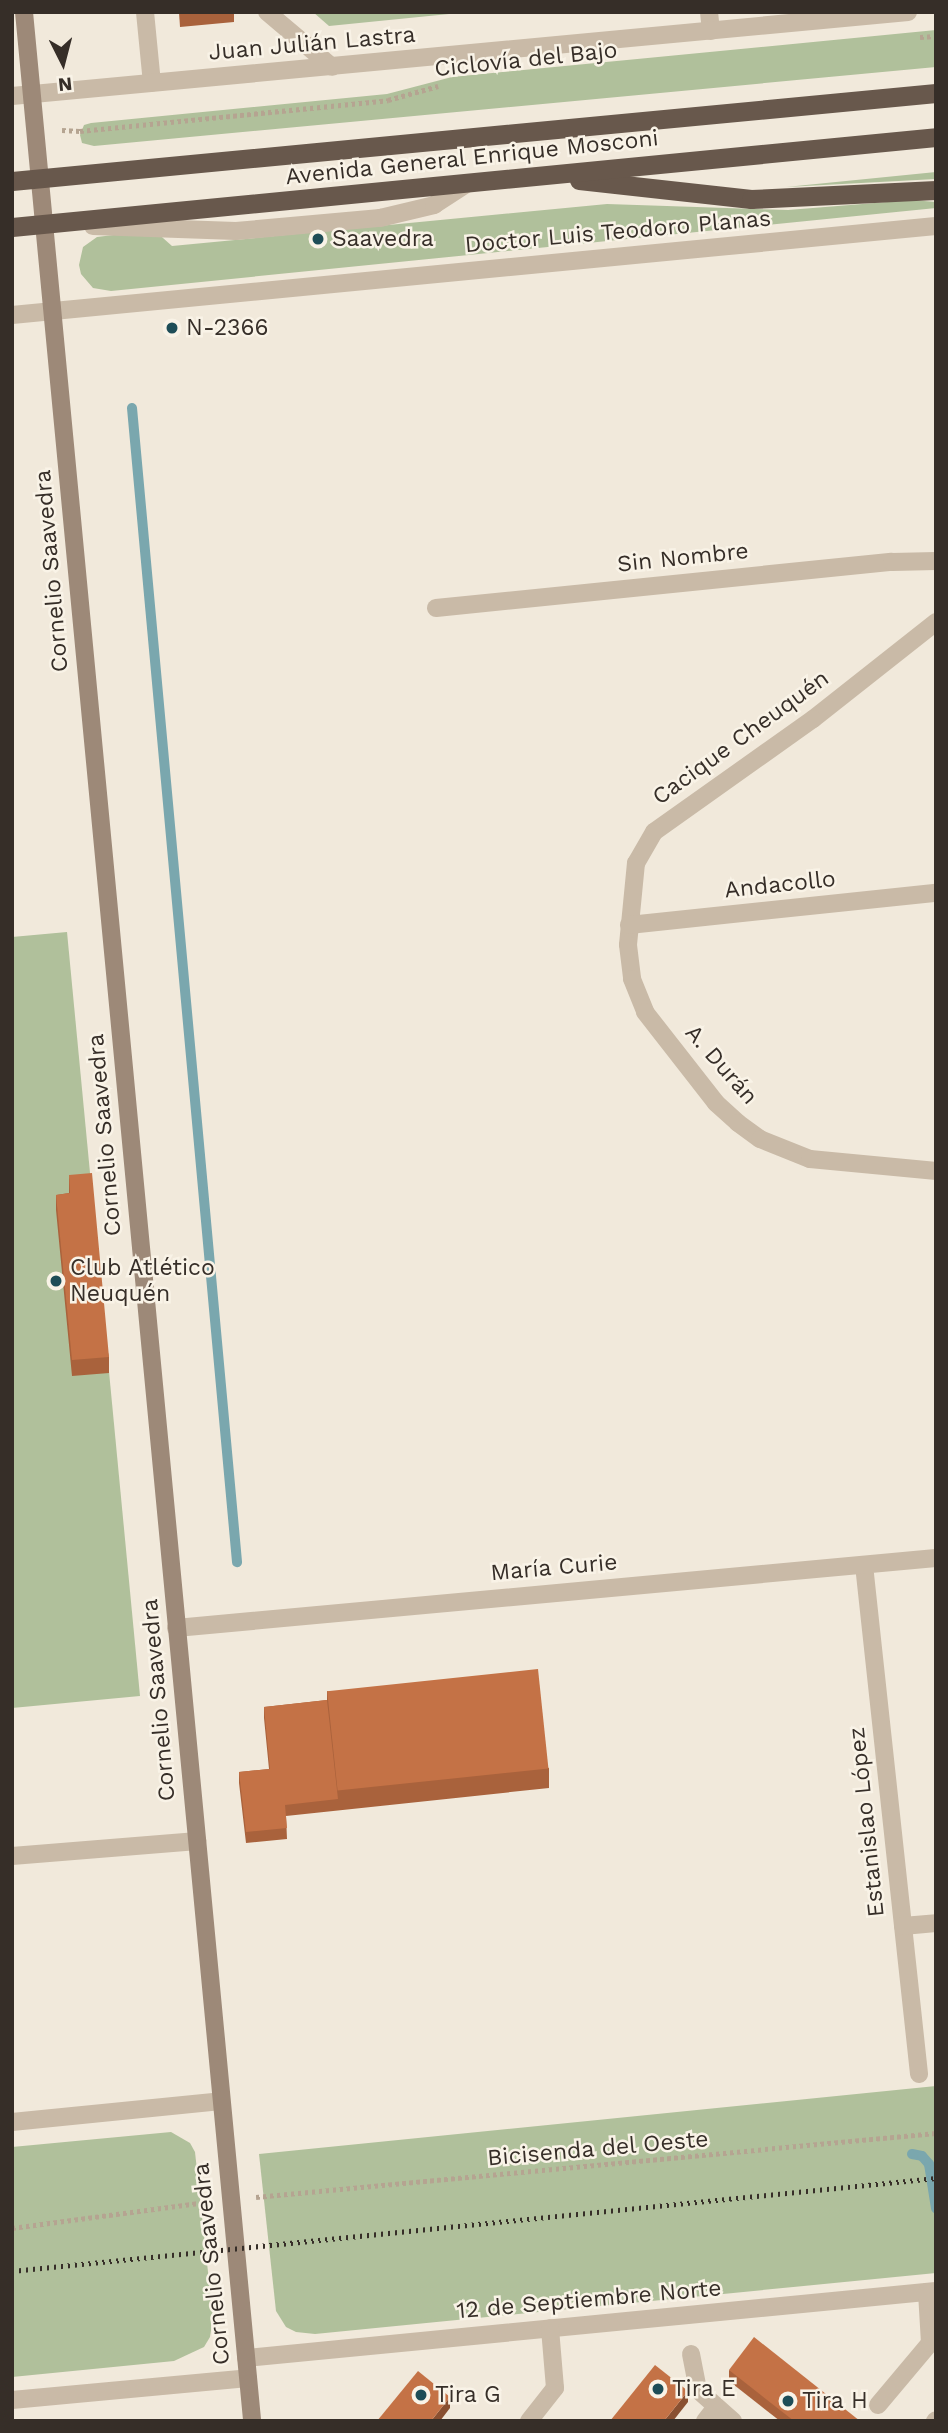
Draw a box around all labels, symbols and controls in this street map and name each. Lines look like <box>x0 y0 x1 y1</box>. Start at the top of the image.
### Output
street label: Juan Julián Lastra <box>207 21 417 67</box>
north arrow <box>28 28 98 98</box>
street label: Ciclovía del Bajo <box>433 37 619 83</box>
text: N <box>57 72 73 97</box>
street label: Avenida General Enrique Mosconi <box>283 125 661 191</box>
street label: Doctor Luis Teodoro Planas <box>463 205 773 259</box>
place label: Saavedra <box>332 225 434 253</box>
marker: Saavedra <box>310 231 326 247</box>
place label: N-2366 <box>186 314 268 342</box>
marker: N-2366 <box>164 320 180 336</box>
street label: Cornelio Saavedra <box>29 469 75 673</box>
street label: Sin Nombre <box>616 537 750 579</box>
street label: Cacique Cheuquén <box>647 665 835 811</box>
street label: Andacollo <box>723 865 837 905</box>
street label: A. Durán <box>679 1020 763 1110</box>
street label: Cornelio Saavedra <box>82 1033 128 1237</box>
place label: Club Atlético Neuquén <box>70 1254 216 1308</box>
marker: Club Atlético Neuquén <box>48 1273 64 1289</box>
street label: María Curie <box>489 1549 619 1587</box>
street label: Cornelio Saavedra <box>136 1598 182 1802</box>
street label: Estanislao López <box>843 1726 891 1918</box>
street label: Bicisenda del Oeste <box>486 2126 710 2172</box>
street label: Cornelio Saavedra <box>188 2162 236 2366</box>
street label: 12 de Septiembre Norte <box>456 2275 722 2325</box>
place label: Tira E <box>672 2375 736 2403</box>
place label: Tira G <box>435 2381 501 2409</box>
marker: Tira E <box>650 2381 666 2397</box>
marker: Tira G <box>413 2387 429 2403</box>
place label: Tira H <box>802 2387 868 2415</box>
marker: Tira H <box>780 2393 796 2409</box>

